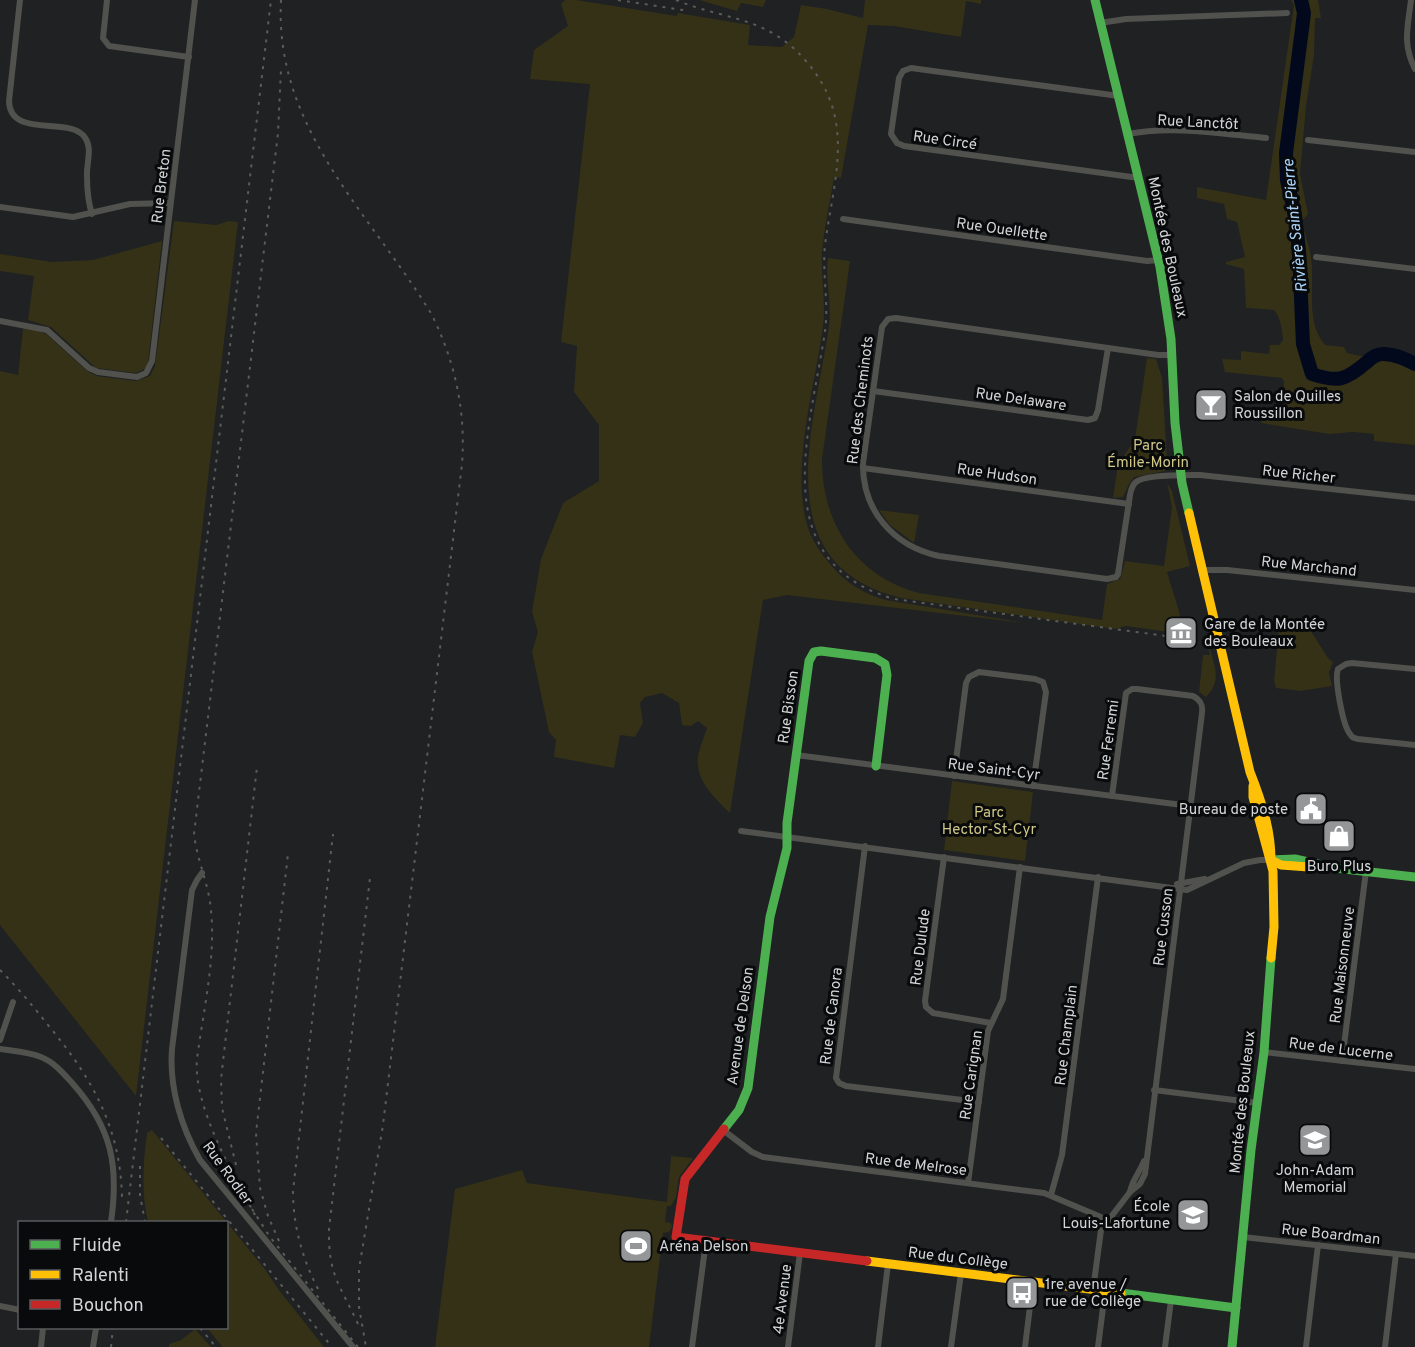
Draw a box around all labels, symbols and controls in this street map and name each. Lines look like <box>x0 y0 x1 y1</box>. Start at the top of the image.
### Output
street label: Rue Lanctôt <box>1157 112 1239 135</box>
street label: Rue Circé <box>912 128 978 155</box>
street label: Rue Breton <box>148 148 177 225</box>
water label: Rivière Saint-Pierre <box>1279 157 1313 294</box>
street label: Montée des Bouleaux <box>1142 175 1191 320</box>
street label: Rue Ouellette <box>955 215 1049 246</box>
street label: Rue des Cheminots <box>844 335 879 465</box>
street label: Rue Delaware <box>974 385 1068 416</box>
bar icon: Salon de Quilles Roussillon <box>1193 387 1229 423</box>
place label: Salon de Quilles Roussillon <box>1234 388 1341 424</box>
park label: Parc Émile-Morin <box>1107 437 1189 473</box>
street label: Rue Hudson <box>956 460 1038 491</box>
street label: Rue Richer <box>1261 462 1337 489</box>
street label: Rue Marchand <box>1260 553 1358 582</box>
museum icon: Gare de la Montée des Bouleaux <box>1163 615 1199 651</box>
place label: Gare de la Montée des Bouleaux <box>1204 616 1325 652</box>
street label: Rue Bisson <box>775 669 804 745</box>
street label: Rue Ferremi <box>1094 699 1125 782</box>
street label: Rue Saint-Cyr <box>946 755 1041 786</box>
public building icon: Bureau de poste <box>1293 791 1329 827</box>
place label: Bureau de poste <box>1179 801 1288 820</box>
park label: Parc Hector-St-Cyr <box>942 804 1036 840</box>
shop icon: Buro Plus <box>1321 818 1357 854</box>
place label: Buro Plus <box>1307 858 1371 877</box>
street label: Rue Cusson <box>1150 887 1179 967</box>
street label: Rue Maisonneuve <box>1327 906 1360 1025</box>
street label: Rue Dulude <box>907 908 936 987</box>
street label: Avenue de Delson <box>724 966 759 1087</box>
street label: Rue de Canora <box>817 966 848 1066</box>
street label: Rue Champlain <box>1052 984 1083 1087</box>
street label: Rue Carignan <box>957 1029 988 1121</box>
street label: Montée des Bouleaux <box>1227 1030 1260 1175</box>
street label: Rue de Lucerne <box>1288 1035 1394 1066</box>
school or university icon: John-Adam Memorial <box>1297 1122 1333 1158</box>
street label: Rue Rodier <box>197 1138 256 1210</box>
street label: Rue de Melrose <box>864 1150 968 1181</box>
place label: John-Adam Memorial <box>1276 1162 1354 1198</box>
place label: École Louis-Lafortune <box>1062 1197 1170 1234</box>
school or university icon: École Louis-Lafortune <box>1175 1197 1211 1233</box>
legend <box>18 1221 228 1329</box>
street label: Rue Boardman <box>1280 1221 1381 1250</box>
sports icon: Aréna Delson <box>618 1228 654 1264</box>
text: Fluide <box>72 1235 121 1258</box>
place label: Aréna Delson <box>659 1238 748 1257</box>
street label: Rue du Collège <box>907 1244 1009 1275</box>
street label: 4e Avenue <box>770 1263 797 1335</box>
text: Ralenti <box>72 1265 129 1288</box>
bus stop icon: 1re avenue / rue de Collège <box>1004 1275 1040 1311</box>
place label: 1re avenue / rue de Collège <box>1045 1276 1141 1312</box>
text: Bouchon <box>72 1295 144 1318</box>

